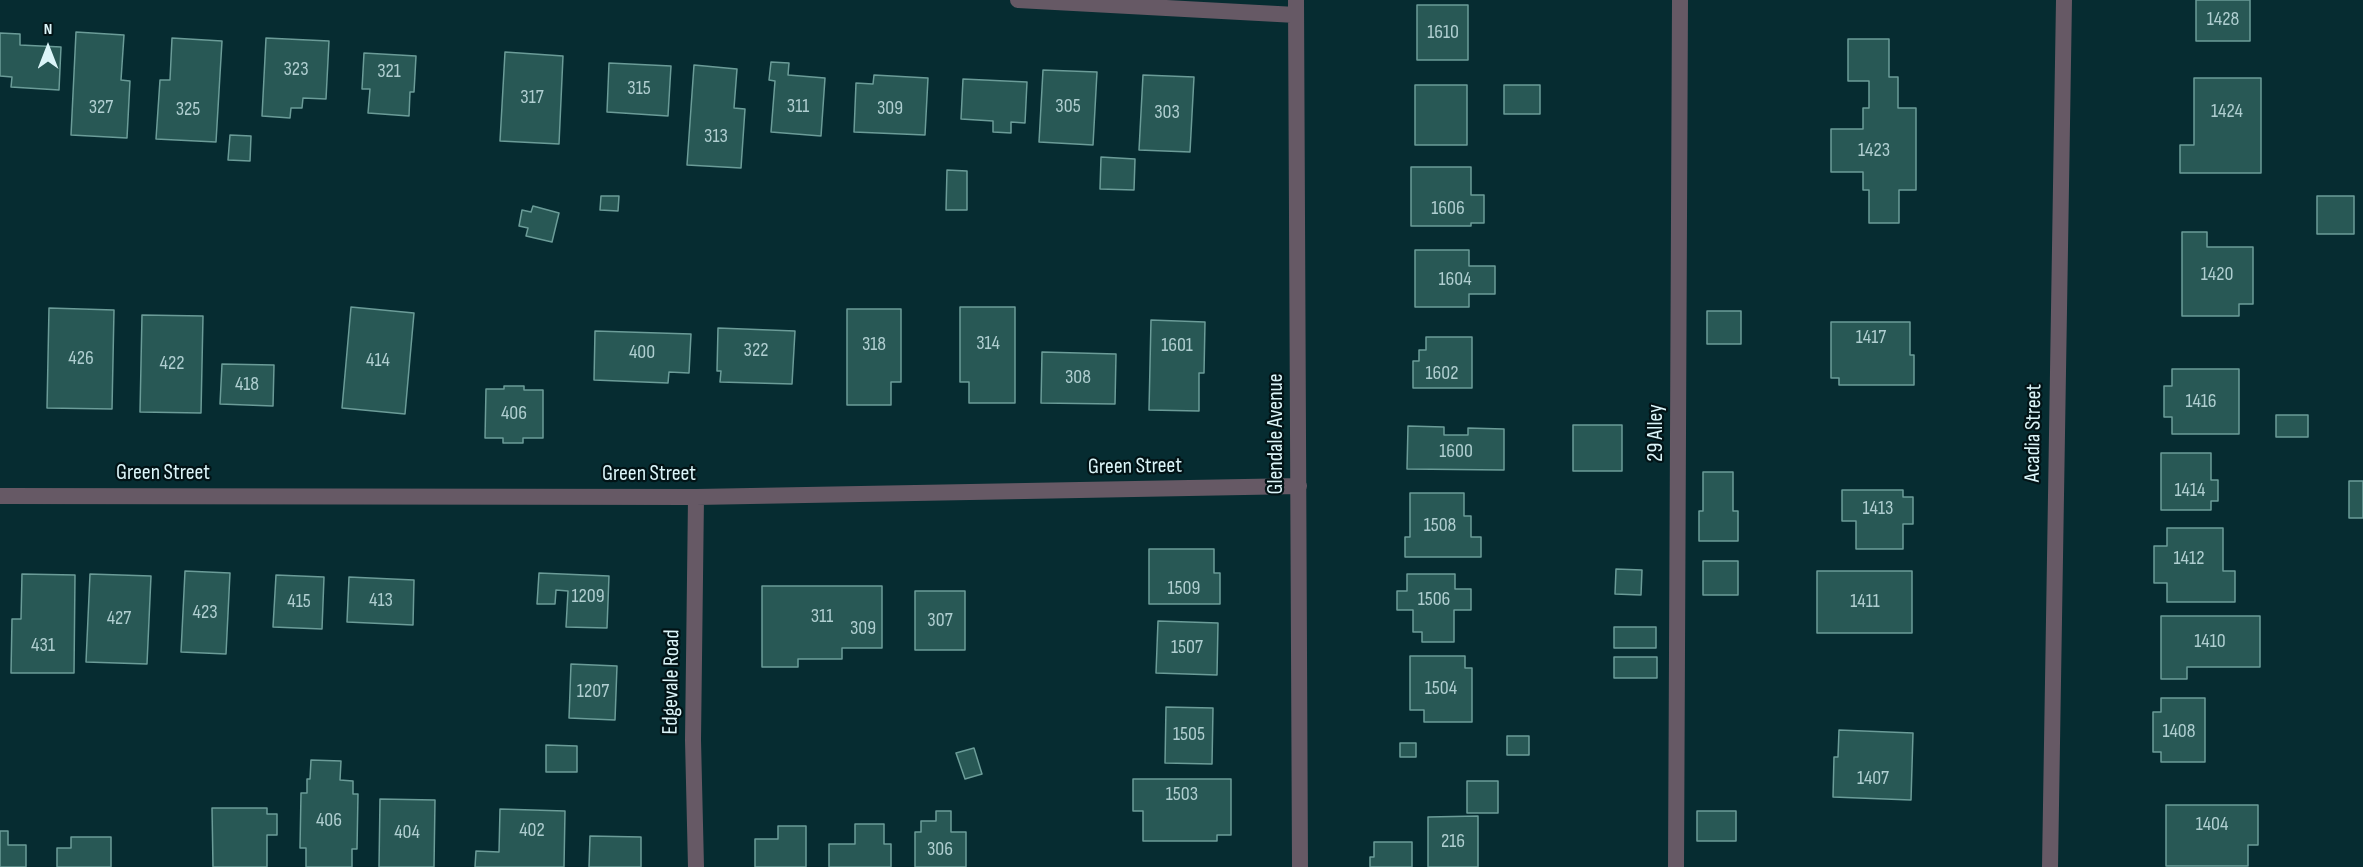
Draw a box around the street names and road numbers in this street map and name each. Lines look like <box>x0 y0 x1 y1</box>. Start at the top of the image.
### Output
street label: Glendale Avenue <box>1263 373 1289 495</box>
street label: Acadia Street <box>2020 384 2048 482</box>
street label: 29 Alley <box>1643 404 1669 462</box>
street label: Green Street <box>1088 453 1182 481</box>
street label: Green Street <box>116 460 210 486</box>
street label: Green Street <box>602 461 696 487</box>
street label: Edgevale Road <box>658 629 686 735</box>

